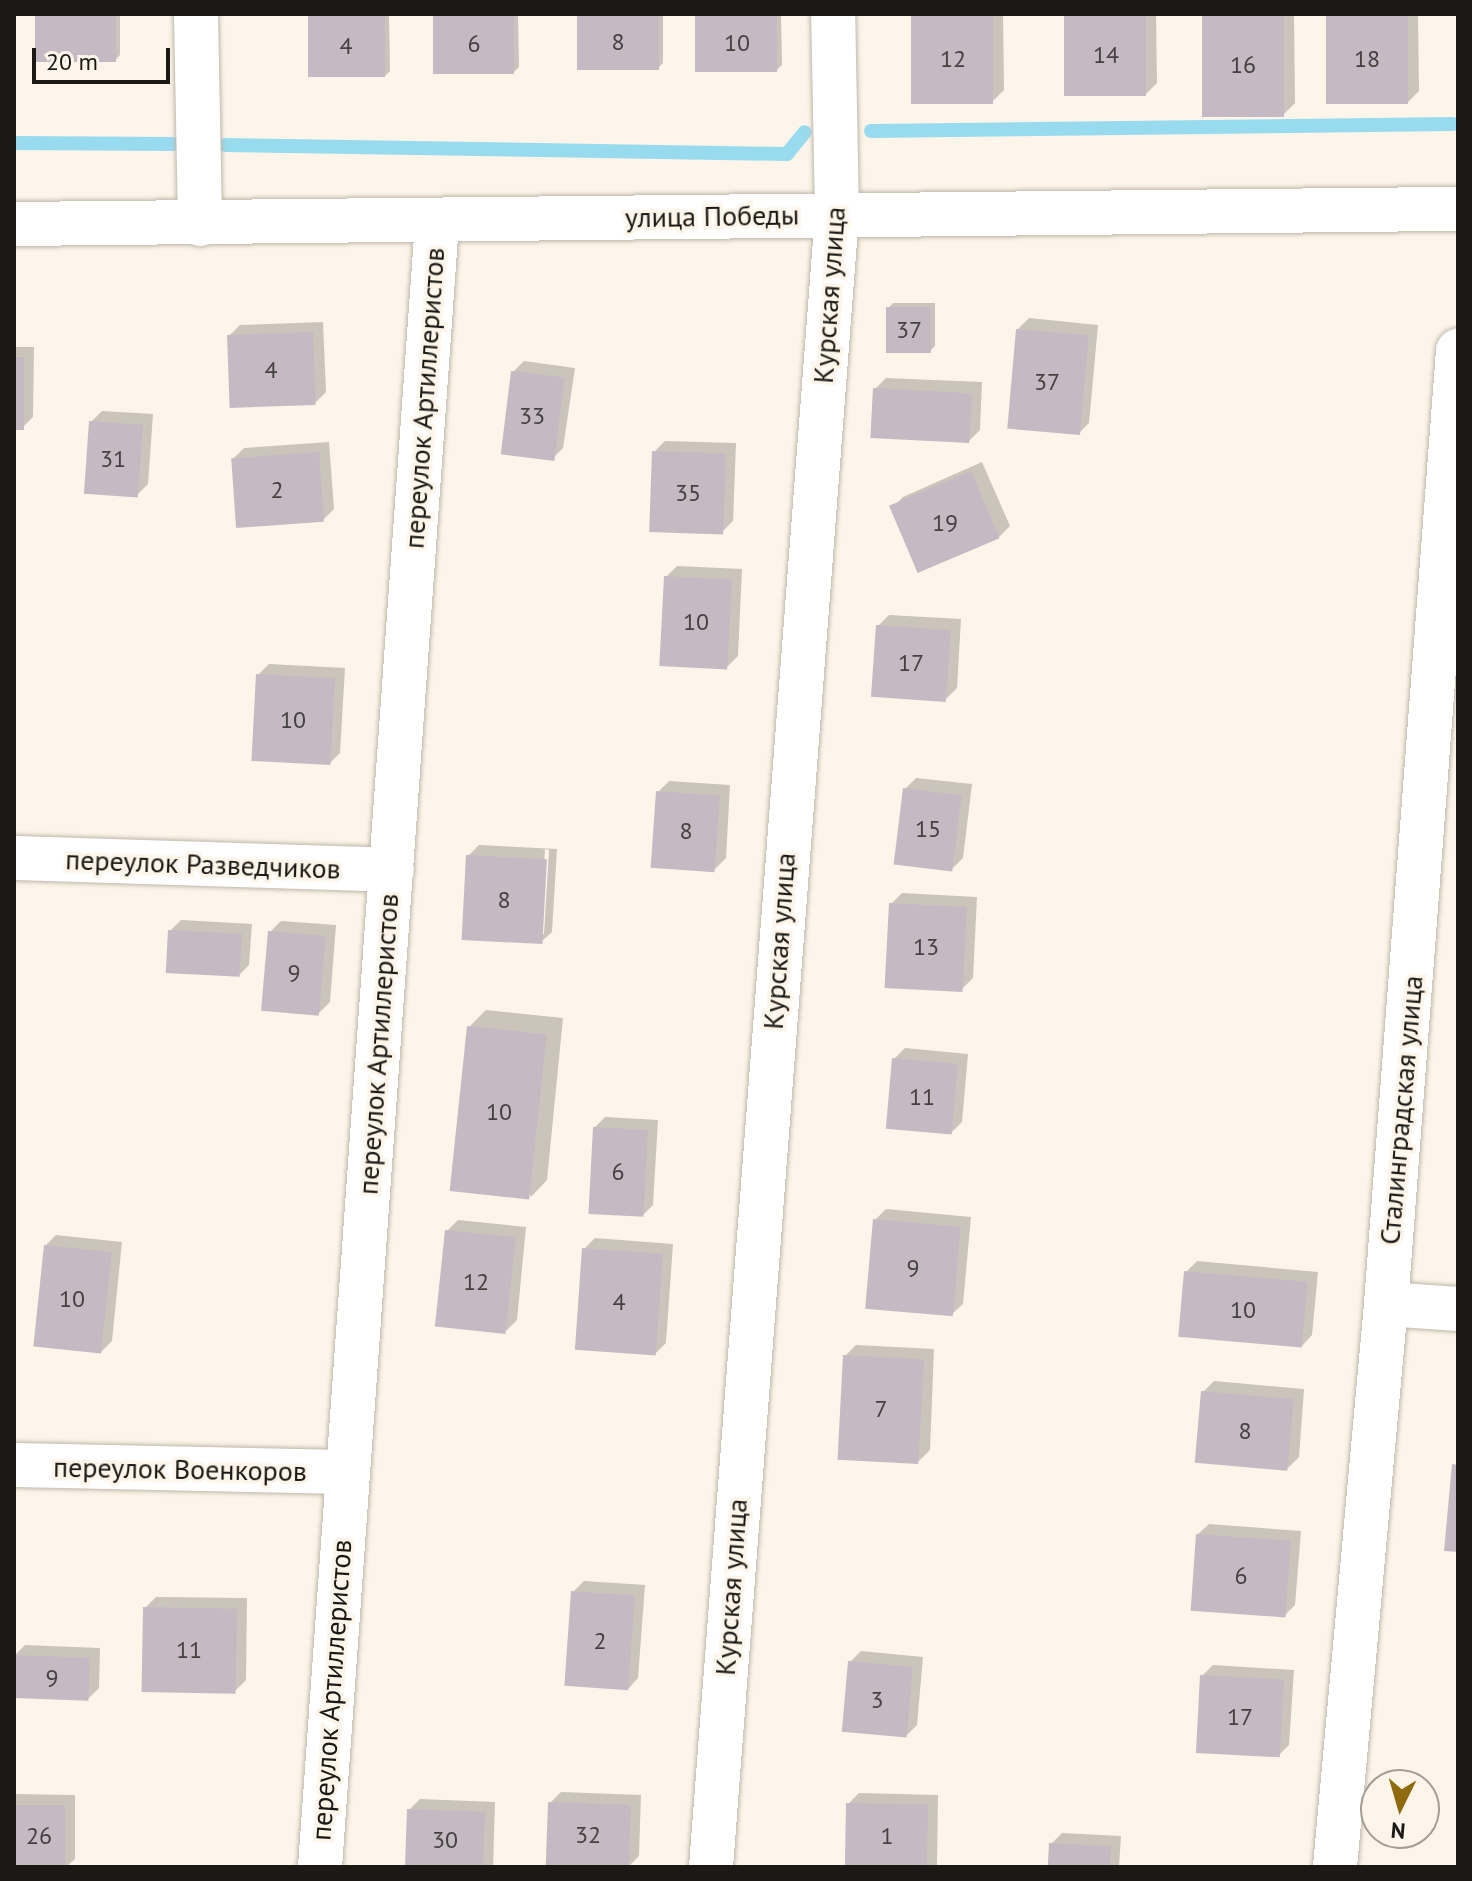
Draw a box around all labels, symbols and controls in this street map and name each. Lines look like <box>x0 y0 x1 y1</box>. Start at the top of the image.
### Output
house number: 8 <box>611 28 625 56</box>
house number: 10 <box>724 29 750 57</box>
house number: 6 <box>467 30 481 58</box>
scale bar <box>36 32 174 82</box>
house number: 4 <box>339 32 353 60</box>
house number: 14 <box>1093 41 1119 69</box>
house number: 12 <box>940 45 966 73</box>
house number: 18 <box>1354 45 1380 73</box>
text: 20 m <box>46 46 98 77</box>
house number: 16 <box>1230 51 1256 79</box>
street label: улица Победы <box>625 198 799 234</box>
street label: Курская улица <box>806 205 852 385</box>
street label: переулок Артиллеристов <box>397 246 451 550</box>
house number: 37 <box>896 316 922 344</box>
house number: 4 <box>264 356 278 384</box>
house number: 37 <box>1034 368 1060 396</box>
house number: 33 <box>519 402 545 430</box>
house number: 31 <box>100 445 126 473</box>
house number: 2 <box>270 476 284 504</box>
house number: 35 <box>675 479 701 507</box>
house number: 19 <box>932 509 958 537</box>
house number: 10 <box>683 608 709 636</box>
house number: 17 <box>898 649 924 677</box>
house number: 10 <box>280 706 306 734</box>
house number: 15 <box>915 815 941 843</box>
house number: 8 <box>679 817 693 845</box>
street label: переулок Разведчиков <box>65 842 341 886</box>
street label: Курская улица <box>756 851 802 1031</box>
house number: 8 <box>497 886 511 914</box>
street label: переулок Артиллеристов <box>351 892 405 1196</box>
house number: 13 <box>913 933 939 961</box>
house number: 9 <box>287 959 301 987</box>
street label: Сталинградская улица <box>1372 974 1430 1246</box>
house number: 11 <box>909 1083 935 1111</box>
house number: 10 <box>486 1098 512 1126</box>
house number: 6 <box>611 1158 625 1186</box>
house number: 9 <box>906 1254 920 1282</box>
house number: 12 <box>463 1268 489 1296</box>
house number: 10 <box>59 1285 85 1313</box>
house number: 4 <box>612 1288 626 1316</box>
house number: 10 <box>1230 1296 1256 1324</box>
house number: 7 <box>874 1395 888 1423</box>
house number: 8 <box>1238 1417 1252 1445</box>
street label: переулок Военкоров <box>53 1450 307 1488</box>
street label: Курская улица <box>708 1497 754 1677</box>
street label: переулок Артиллеристов <box>304 1538 358 1842</box>
house number: 6 <box>1234 1562 1248 1590</box>
house number: 2 <box>593 1627 607 1655</box>
house number: 11 <box>176 1636 202 1664</box>
house number: 9 <box>45 1664 59 1692</box>
house number: 3 <box>870 1686 884 1714</box>
house number: 17 <box>1227 1703 1253 1731</box>
north arrow <box>1360 1769 1440 1849</box>
text: N <box>1390 1816 1407 1845</box>
house number: 32 <box>575 1821 601 1849</box>
house number: 26 <box>26 1822 52 1850</box>
house number: 1 <box>880 1822 894 1850</box>
house number: 30 <box>432 1826 458 1854</box>

